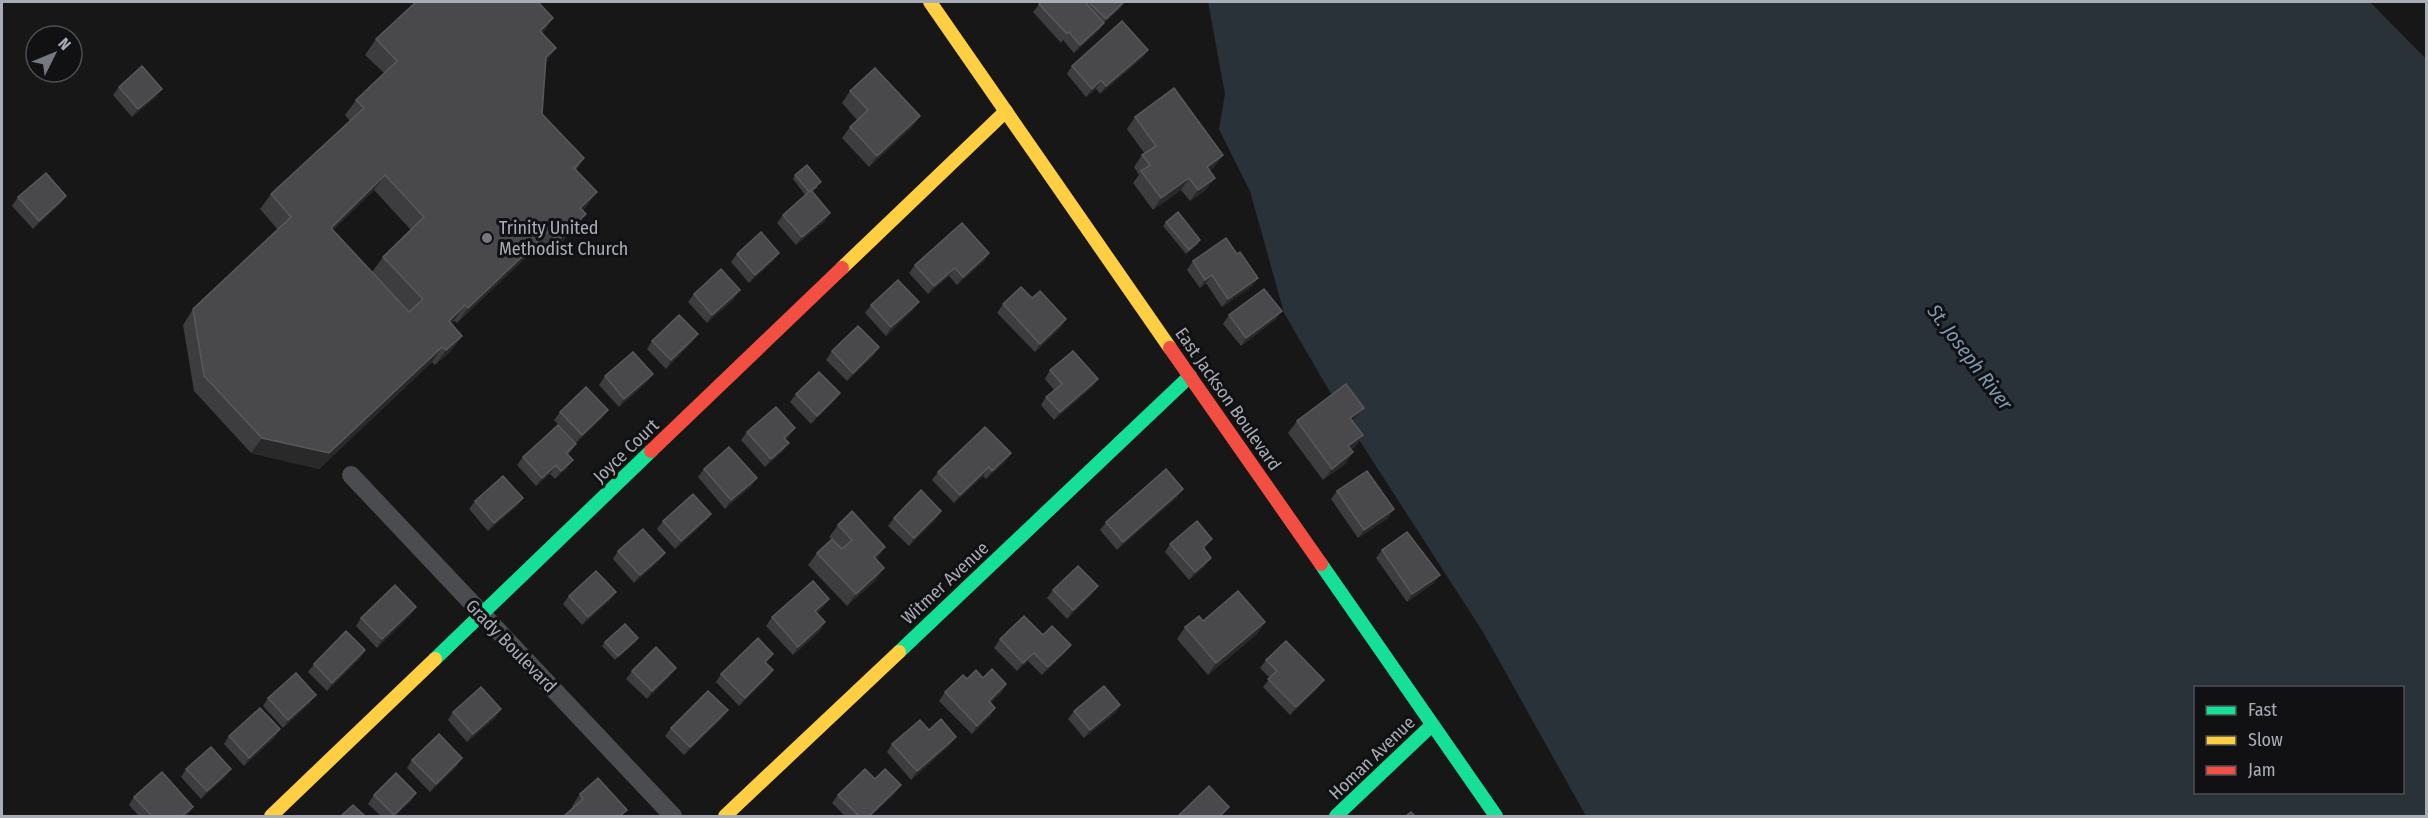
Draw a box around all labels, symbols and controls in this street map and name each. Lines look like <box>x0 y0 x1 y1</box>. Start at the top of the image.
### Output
north arrow <box>24 24 84 84</box>
text: N <box>54 34 75 54</box>
place label: Trinity United Methodist Church <box>499 217 628 260</box>
marker: Trinity United Methodist Church <box>480 231 494 245</box>
water label: St. Joseph River <box>1922 299 2018 415</box>
street label: East Jackson Boulevard <box>1170 323 1286 475</box>
street label: Joyce Court <box>589 414 663 488</box>
street label: Witmer Avenue <box>897 537 993 629</box>
street label: Grady Boulevard <box>461 595 561 697</box>
legend <box>2194 686 2404 794</box>
text: Fast <box>2248 699 2277 721</box>
street label: Homan Avenue <box>1324 712 1420 804</box>
text: Slow <box>2248 729 2283 751</box>
text: Jam <box>2248 759 2276 781</box>

